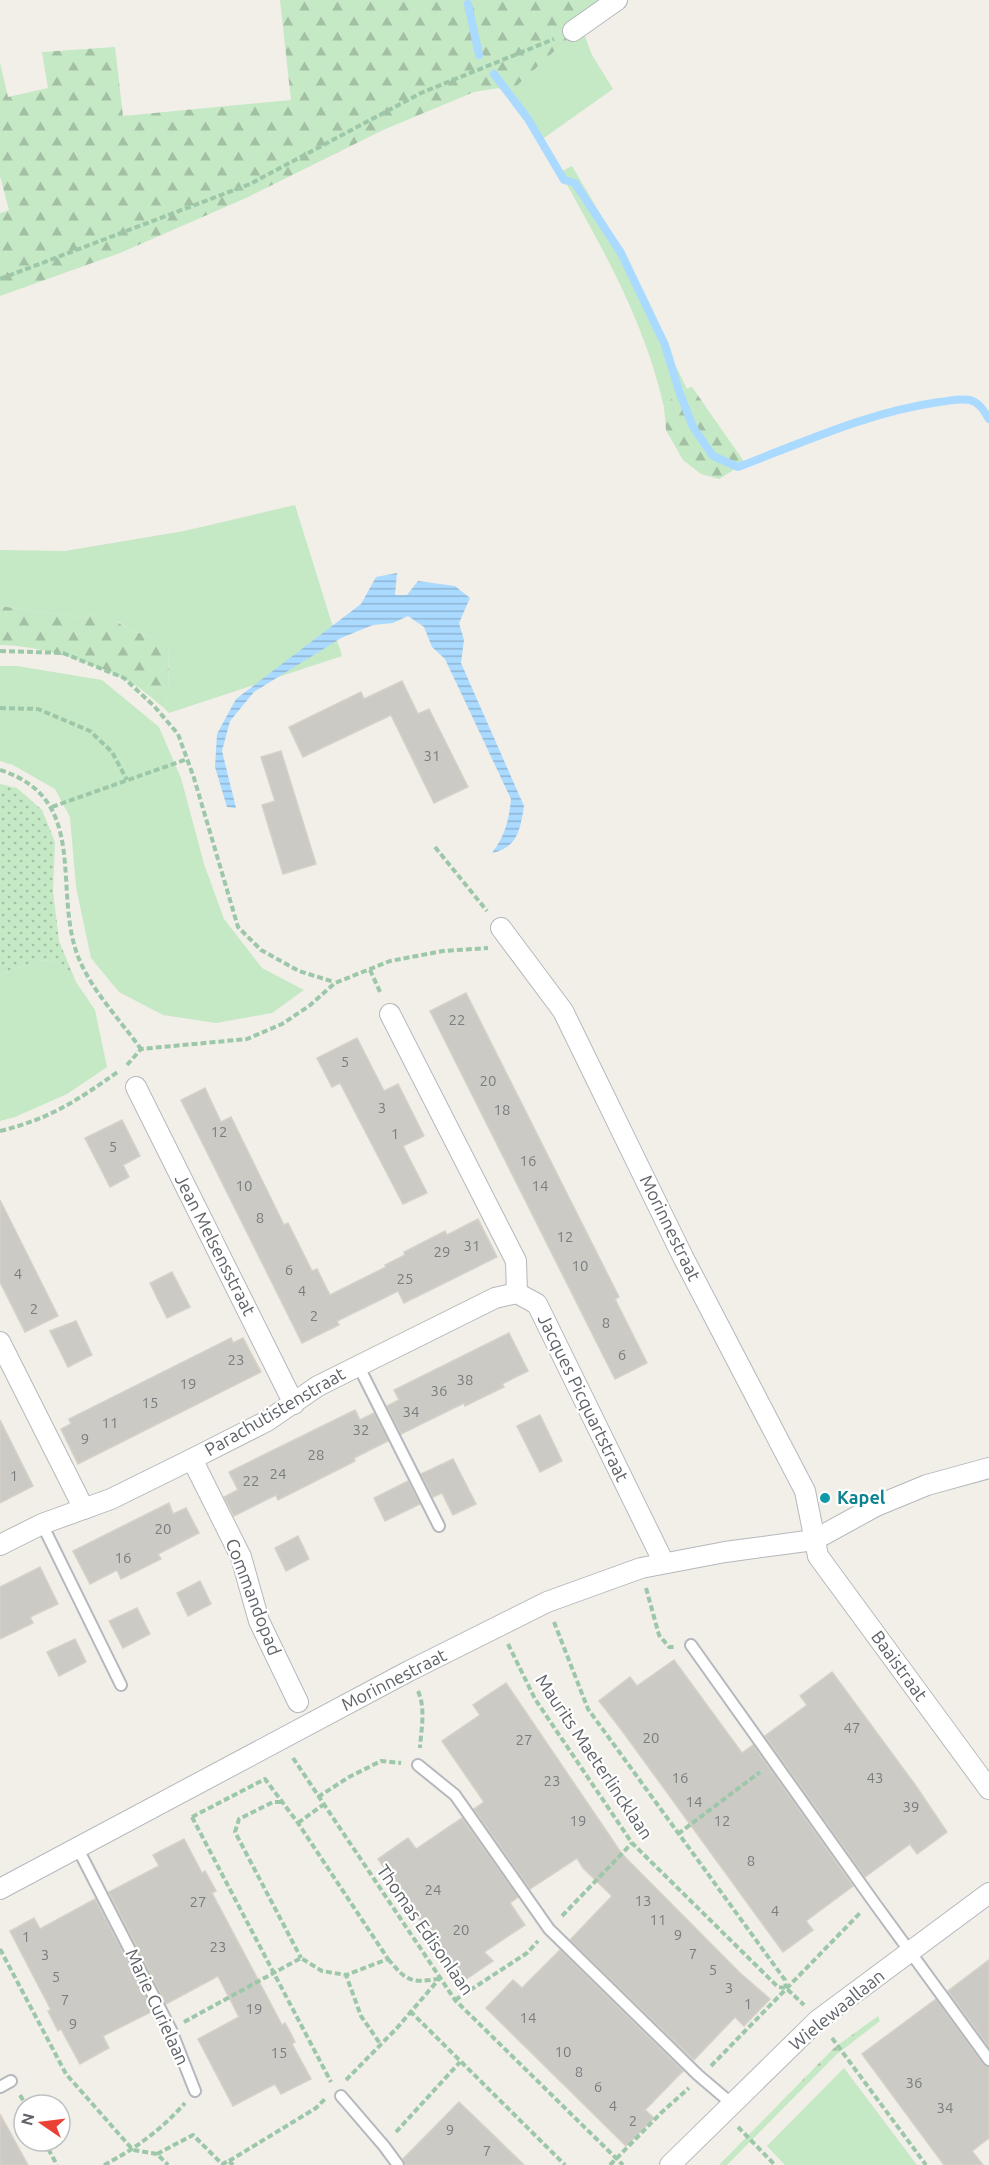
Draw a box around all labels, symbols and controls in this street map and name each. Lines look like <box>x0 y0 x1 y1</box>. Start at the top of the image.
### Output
house number: 31 <box>424 747 440 764</box>
house number: 22 <box>449 1011 465 1028</box>
house number: 5 <box>341 1053 349 1070</box>
house number: 20 <box>480 1072 496 1089</box>
house number: 3 <box>378 1099 386 1116</box>
house number: 18 <box>494 1101 510 1118</box>
house number: 12 <box>211 1123 227 1140</box>
house number: 1 <box>391 1125 399 1142</box>
house number: 5 <box>109 1138 117 1155</box>
house number: 16 <box>520 1152 536 1169</box>
street label: Jean Melsensstraat <box>172 1171 260 1319</box>
street label: Morinnestraat <box>637 1171 705 1284</box>
house number: 10 <box>236 1177 252 1194</box>
house number: 14 <box>532 1177 548 1194</box>
house number: 8 <box>256 1209 264 1226</box>
house number: 12 <box>557 1228 573 1245</box>
house number: 31 <box>464 1237 480 1254</box>
house number: 29 <box>434 1243 450 1260</box>
house number: 10 <box>572 1257 588 1274</box>
house number: 6 <box>285 1261 293 1278</box>
house number: 4 <box>14 1265 22 1282</box>
house number: 25 <box>397 1270 413 1287</box>
house number: 4 <box>298 1282 306 1299</box>
house number: 2 <box>30 1300 38 1317</box>
house number: 2 <box>310 1307 318 1324</box>
street label: Jacques Picquartstraat <box>535 1311 633 1485</box>
house number: 8 <box>602 1314 610 1331</box>
house number: 6 <box>618 1346 626 1363</box>
house number: 23 <box>228 1351 244 1368</box>
street label: Parachutistenstraat <box>201 1363 348 1459</box>
house number: 38 <box>457 1371 473 1388</box>
house number: 19 <box>180 1375 196 1392</box>
house number: 36 <box>431 1382 447 1399</box>
house number: 15 <box>142 1394 158 1411</box>
house number: 34 <box>403 1403 419 1420</box>
house number: 11 <box>102 1414 118 1431</box>
house number: 32 <box>353 1421 369 1438</box>
house number: 9 <box>81 1430 89 1447</box>
house number: 28 <box>308 1446 324 1463</box>
house number: 24 <box>270 1465 286 1482</box>
house number: 1 <box>10 1467 18 1484</box>
house number: 22 <box>243 1472 259 1489</box>
place label: Kapel <box>837 1487 886 1507</box>
marker: Kapel <box>818 1491 832 1505</box>
house number: 20 <box>155 1520 171 1537</box>
street label: Commandopad <box>222 1535 285 1658</box>
house number: 16 <box>115 1549 131 1566</box>
street label: Baaistraat <box>868 1627 932 1704</box>
street label: Morinnestraat <box>338 1644 449 1714</box>
street label: Maurits Maeterlincklaan <box>532 1670 657 1843</box>
house number: 47 <box>844 1719 860 1736</box>
house number: 20 <box>643 1729 659 1746</box>
house number: 27 <box>516 1731 532 1748</box>
house number: 16 <box>672 1769 688 1786</box>
house number: 43 <box>867 1769 883 1786</box>
house number: 23 <box>544 1772 560 1789</box>
house number: 14 <box>686 1793 702 1810</box>
house number: 39 <box>903 1798 919 1815</box>
house number: 19 <box>570 1812 586 1829</box>
house number: 12 <box>714 1812 730 1829</box>
house number: 8 <box>747 1852 755 1869</box>
street label: Thomas Edisonlaan <box>373 1860 478 1998</box>
house number: 24 <box>425 1881 441 1898</box>
house number: 13 <box>635 1892 651 1909</box>
house number: 27 <box>190 1893 206 1910</box>
house number: 4 <box>771 1902 779 1919</box>
house number: 11 <box>650 1911 666 1928</box>
house number: 20 <box>453 1921 469 1938</box>
house number: 9 <box>674 1926 682 1943</box>
house number: 1 <box>22 1928 30 1945</box>
house number: 23 <box>210 1938 226 1955</box>
street label: Marie Curielaan <box>122 1945 194 2068</box>
house number: 7 <box>689 1945 697 1962</box>
house number: 3 <box>41 1946 49 1963</box>
house number: 5 <box>709 1961 717 1978</box>
street label: Wielewaallaan <box>785 1965 888 2054</box>
house number: 5 <box>52 1968 60 1985</box>
house number: 3 <box>725 1979 733 1996</box>
house number: 7 <box>61 1991 69 2008</box>
house number: 1 <box>744 1995 752 2012</box>
house number: 19 <box>246 2000 262 2017</box>
house number: 14 <box>520 2009 536 2026</box>
house number: 9 <box>69 2015 77 2032</box>
house number: 10 <box>555 2043 571 2060</box>
house number: 15 <box>271 2044 287 2061</box>
house number: 8 <box>575 2063 583 2080</box>
house number: 36 <box>906 2074 922 2091</box>
house number: 6 <box>594 2078 602 2095</box>
north arrow <box>12 2093 72 2153</box>
house number: 4 <box>609 2097 617 2114</box>
house number: 34 <box>937 2099 953 2116</box>
text: N <box>17 2111 38 2127</box>
house number: 2 <box>629 2112 637 2129</box>
house number: 9 <box>446 2121 454 2138</box>
house number: 7 <box>483 2142 491 2159</box>

